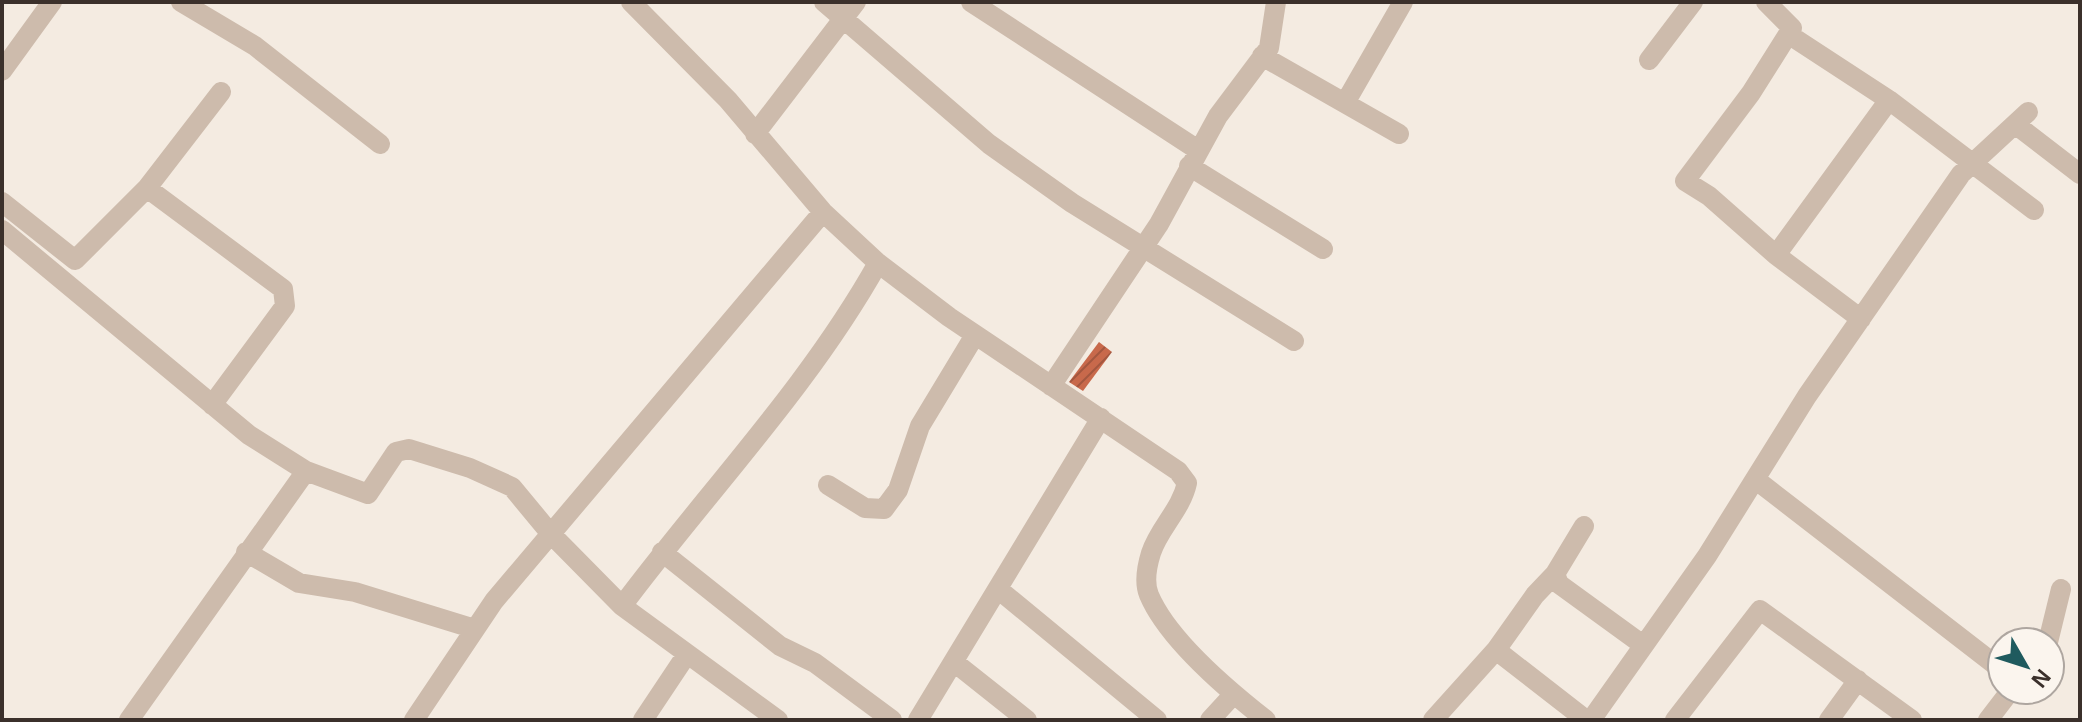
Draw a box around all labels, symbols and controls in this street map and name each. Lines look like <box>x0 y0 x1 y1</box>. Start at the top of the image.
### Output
north arrow <box>1986 626 2066 706</box>
text: N <box>2026 664 2056 692</box>

